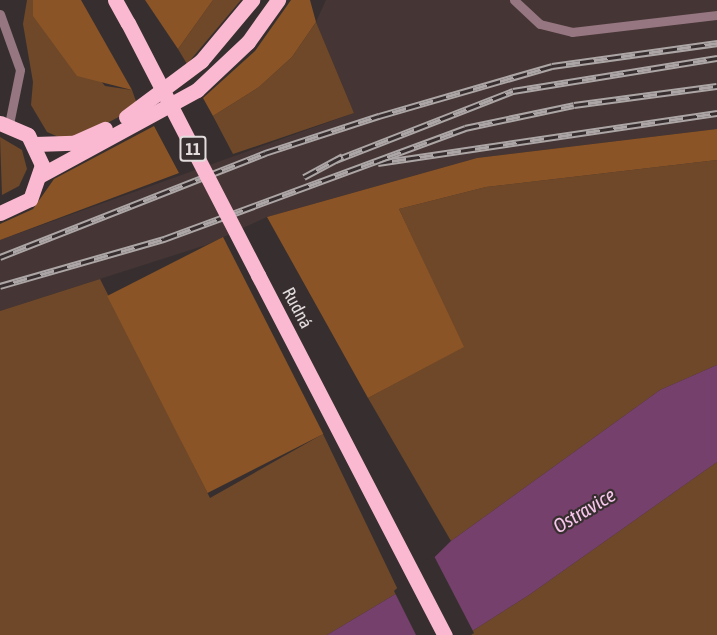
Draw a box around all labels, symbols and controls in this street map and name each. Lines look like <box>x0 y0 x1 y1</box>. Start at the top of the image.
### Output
road number: 11 <box>178 136 208 162</box>
street label: Rudná <box>277 284 317 332</box>
water label: Ostravice <box>548 482 620 538</box>

